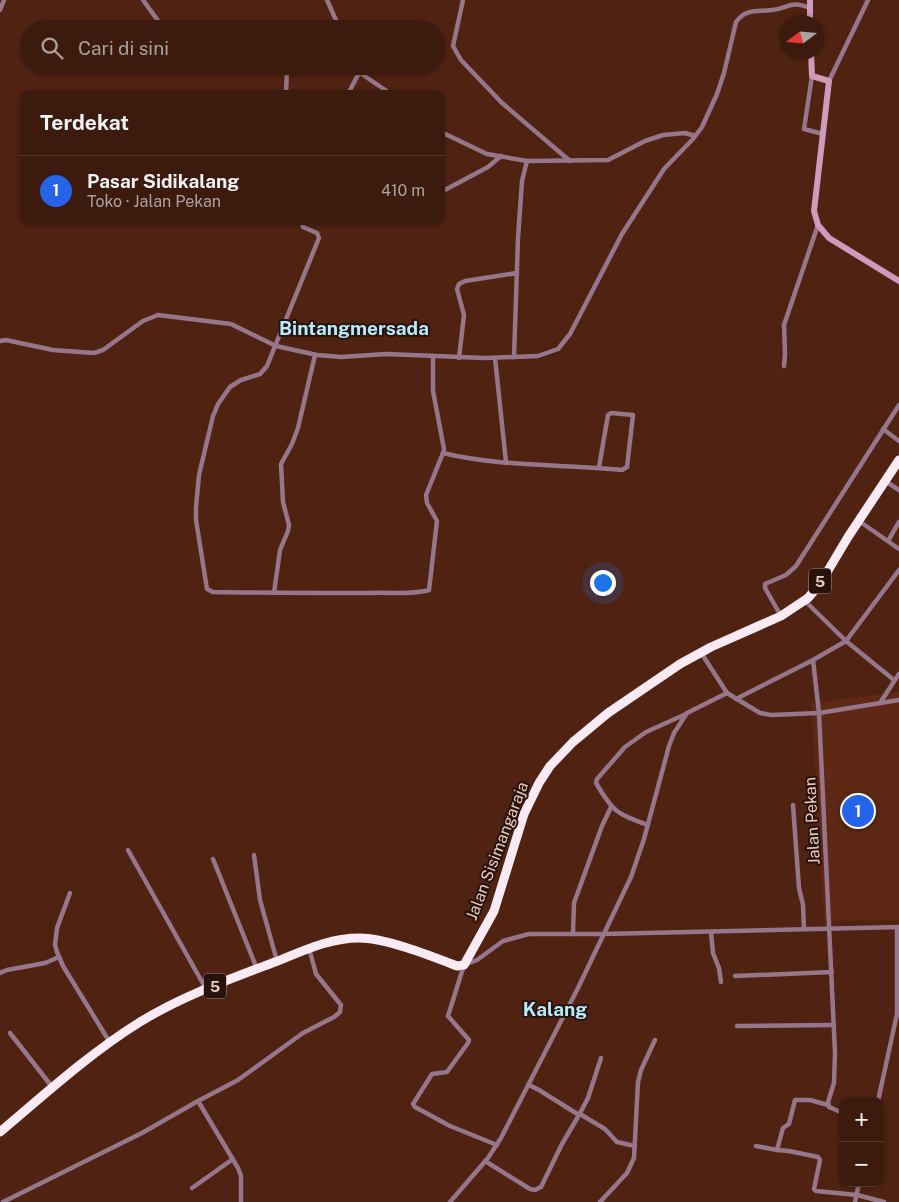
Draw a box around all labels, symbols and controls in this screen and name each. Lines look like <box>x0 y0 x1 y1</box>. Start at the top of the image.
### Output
north arrow <box>779 15 824 60</box>
search box <box>20 20 445 75</box>
icon: search <box>38 34 66 62</box>
text: Cari di sini <box>78 37 169 59</box>
text: Terdekat <box>40 110 129 135</box>
text: Pasar Sidikalang <box>87 170 239 192</box>
text: 1 <box>53 181 59 200</box>
text: 410 m <box>381 181 425 200</box>
text: Toko · Jalan Pekan <box>87 192 221 211</box>
district label: Bintangmersada <box>279 317 429 339</box>
road number: 5 <box>809 568 831 594</box>
your location <box>590 570 616 596</box>
street label: Jalan Pekan <box>800 777 824 865</box>
street label: Jalan Sisimangaraja <box>462 779 532 923</box>
pin: 1 <box>842 792 874 830</box>
road number: 5 <box>204 974 226 998</box>
district label: Kalang <box>523 998 587 1020</box>
map controls <box>839 1097 884 1187</box>
button: + <box>839 1097 884 1142</box>
button: − <box>839 1142 884 1187</box>

